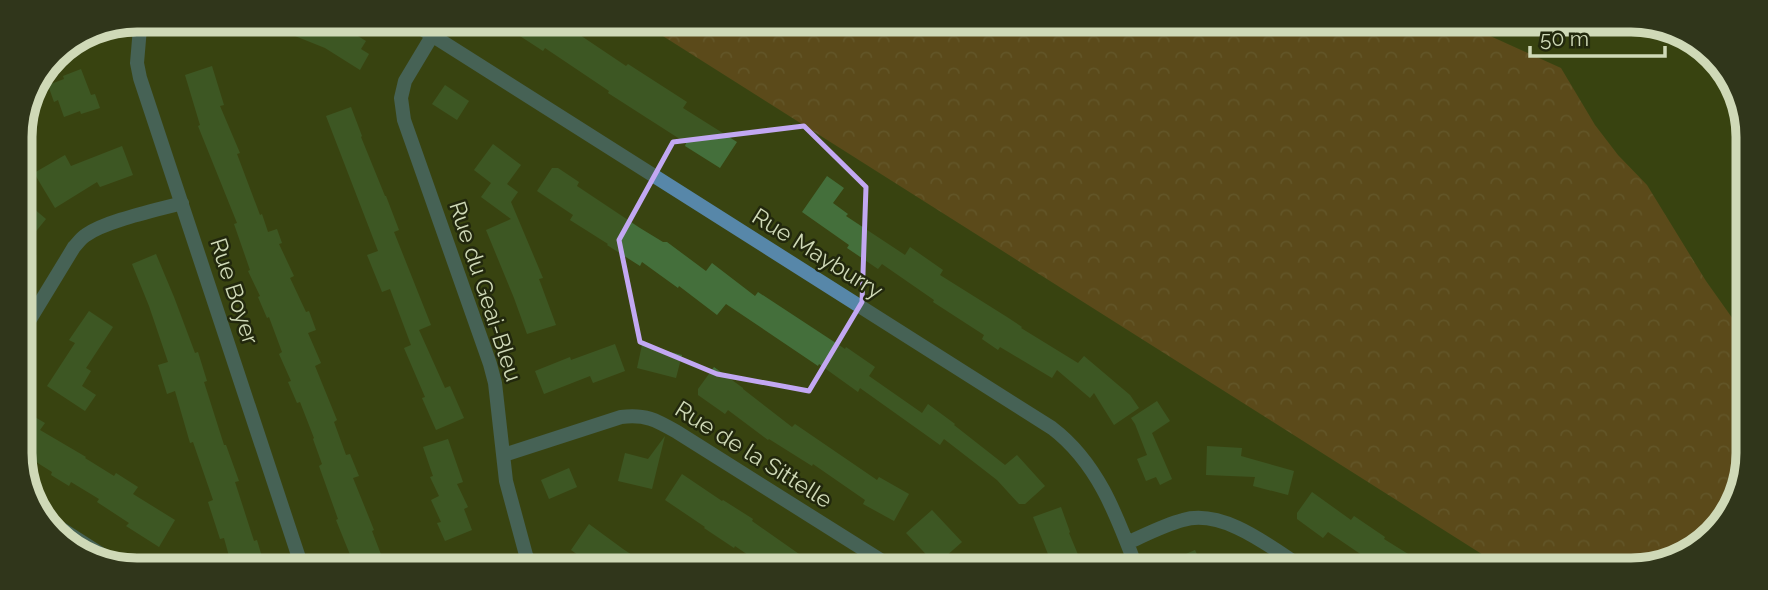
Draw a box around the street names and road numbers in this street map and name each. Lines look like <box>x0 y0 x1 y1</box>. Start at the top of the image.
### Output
street label: Rue du Geai-Bleu <box>444 198 528 384</box>
street label: Rue Mayburry <box>748 202 888 304</box>
street label: Rue Boyer <box>205 234 265 348</box>
street label: Rue de la Sittelle <box>671 395 837 513</box>

